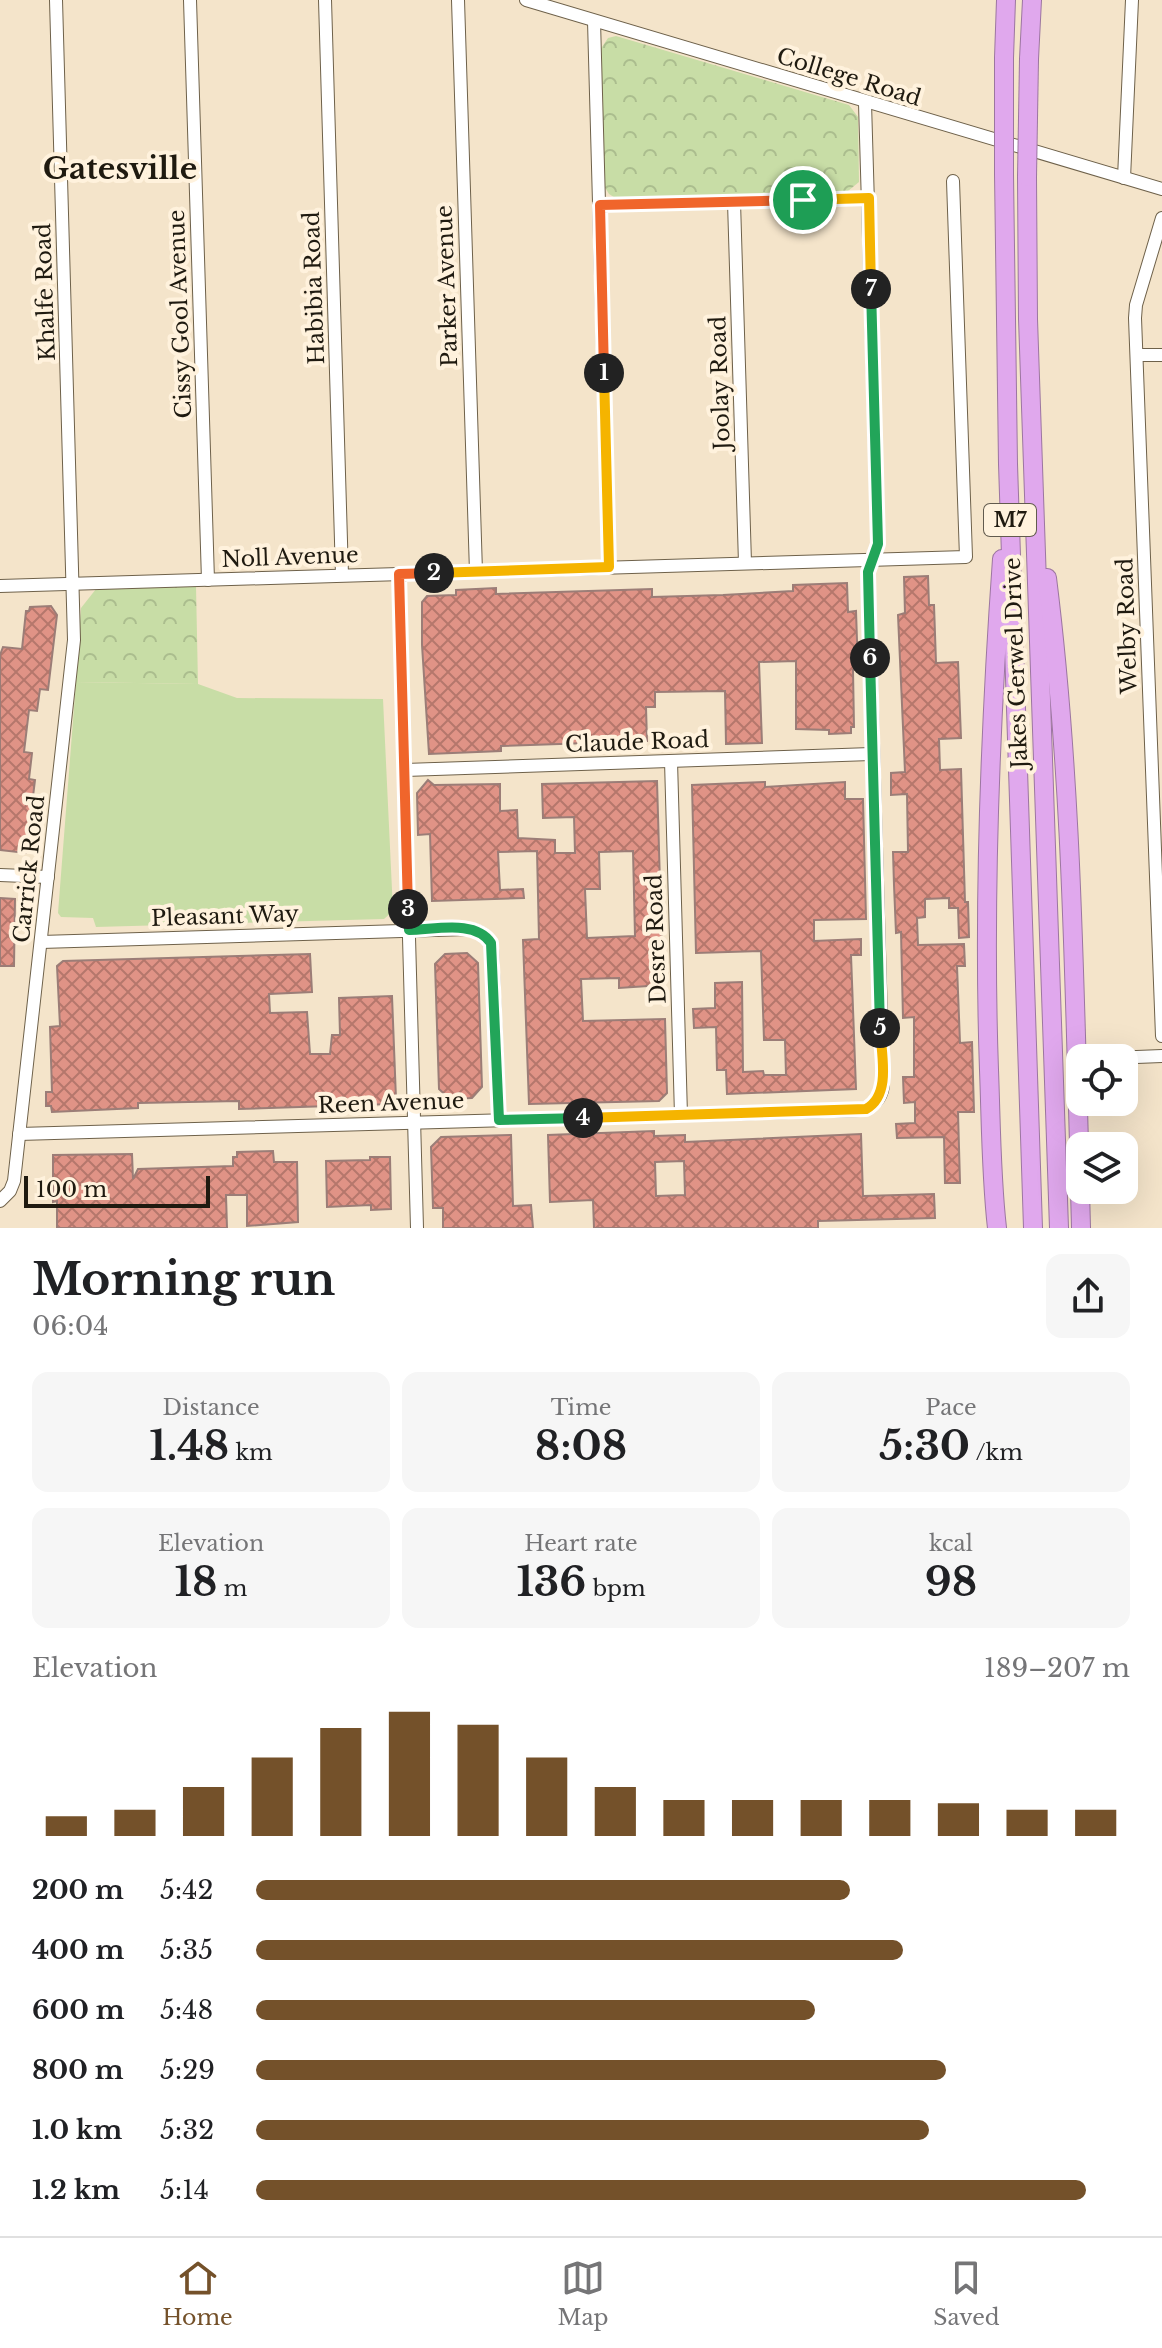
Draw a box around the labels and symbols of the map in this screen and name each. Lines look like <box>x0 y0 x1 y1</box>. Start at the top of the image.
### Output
street label: College Road <box>774 42 925 112</box>
district label: Gatesville <box>43 150 197 187</box>
pin <box>769 166 837 234</box>
street label: Parker Avenue <box>431 205 463 367</box>
street label: Cissy Gool Avenue <box>163 209 197 419</box>
street label: Habibia Road <box>298 211 330 365</box>
street label: Khalfe Road <box>29 222 61 361</box>
pin: 7 <box>851 269 891 309</box>
street label: Joolay Road <box>704 315 736 453</box>
pin: 1 <box>584 353 624 393</box>
road number: M7 <box>984 504 1036 536</box>
street label: Noll Avenue <box>221 541 359 573</box>
pin: 2 <box>414 553 454 593</box>
street label: Jakes Gerwel Drive <box>999 557 1033 772</box>
street label: Welby Road <box>1111 557 1143 696</box>
pin: 6 <box>850 638 890 678</box>
street label: Claude Road <box>565 726 710 758</box>
street label: Carrick Road <box>8 794 50 944</box>
street label: Desre Road <box>640 874 672 1004</box>
pin: 3 <box>388 889 428 929</box>
street label: Pleasant Way <box>151 900 299 932</box>
pin: 5 <box>860 1008 900 1048</box>
street label: Reen Avenue <box>317 1087 465 1119</box>
pin: 4 <box>563 1098 603 1138</box>
scale bar <box>24 1172 210 1208</box>

